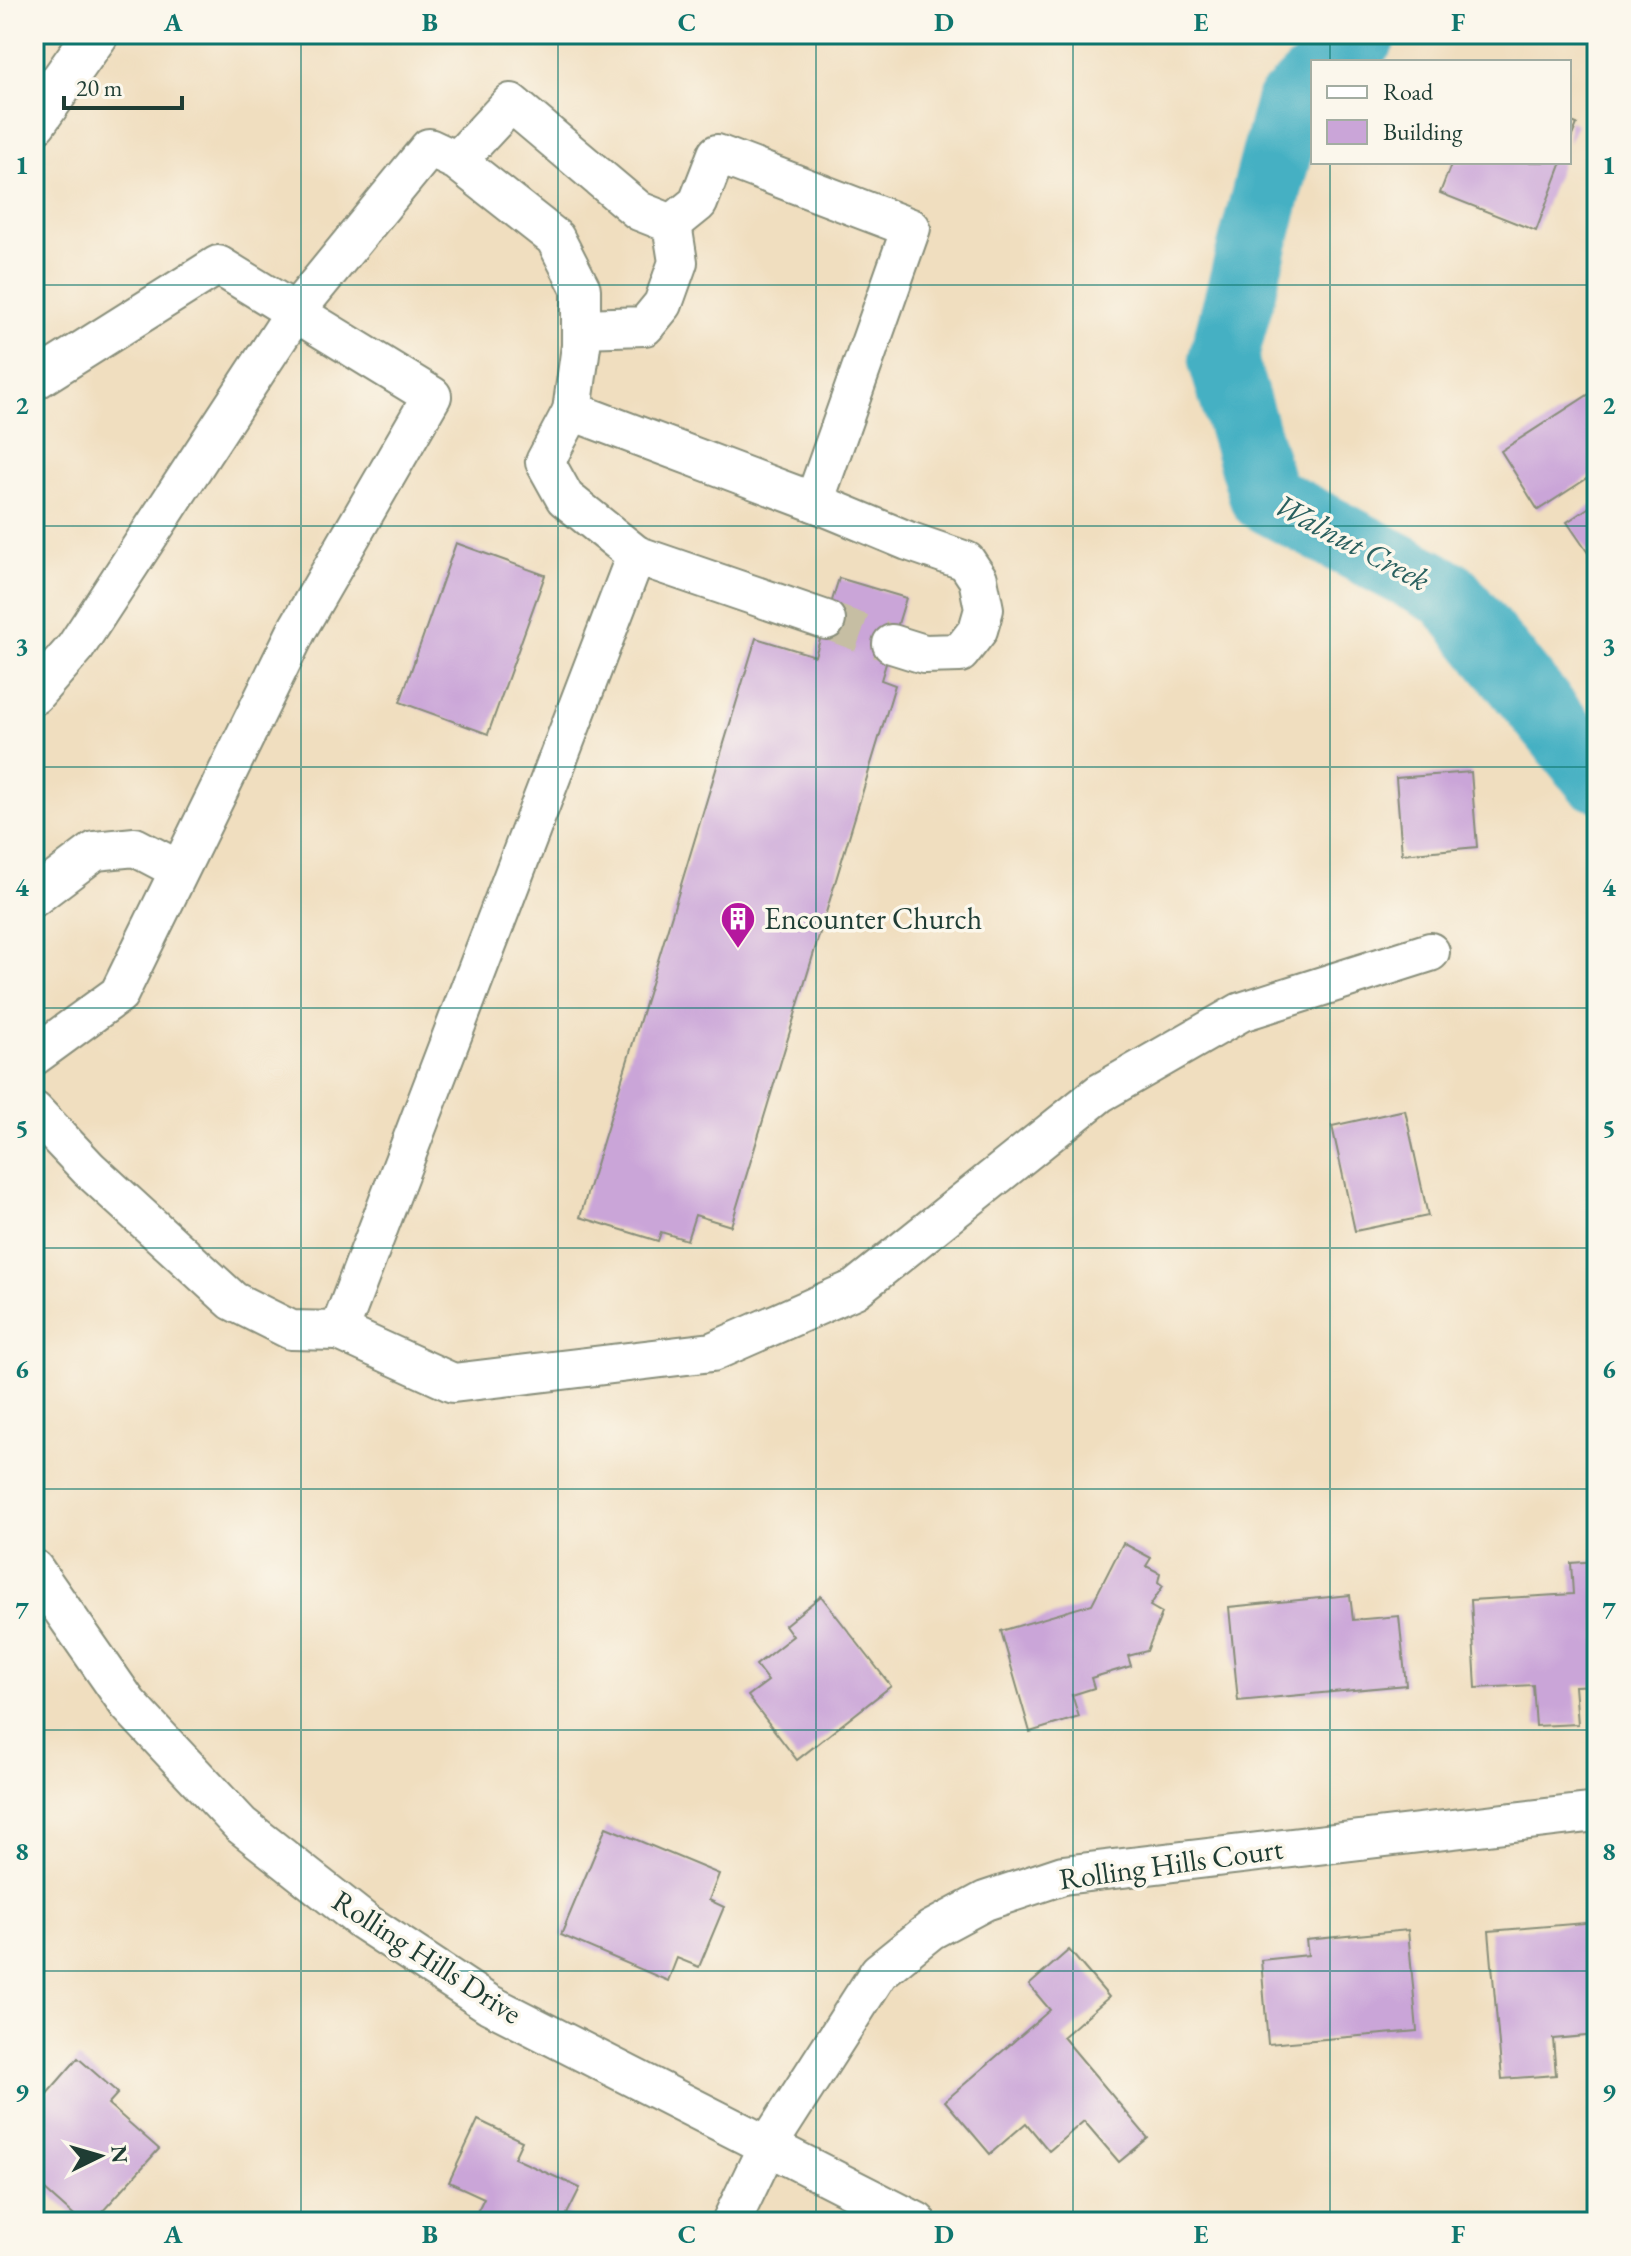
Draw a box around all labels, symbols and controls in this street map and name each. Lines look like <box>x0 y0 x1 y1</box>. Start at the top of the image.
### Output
text: A <box>163 5 183 39</box>
text: B <box>422 5 438 39</box>
text: C <box>678 5 696 39</box>
text: D <box>934 5 954 39</box>
text: E <box>1194 5 1209 39</box>
text: F <box>1451 5 1465 39</box>
scale bar <box>64 60 182 110</box>
legend <box>1311 60 1571 164</box>
text: 20 m <box>76 72 123 103</box>
text: Road <box>1383 76 1434 107</box>
text: Building <box>1383 116 1463 147</box>
text: 1 <box>15 148 29 182</box>
text: 1 <box>1602 148 1616 182</box>
text: 2 <box>15 388 29 422</box>
text: 2 <box>1602 388 1616 422</box>
water label: Walnut Creek <box>1267 483 1438 601</box>
text: 3 <box>15 629 29 663</box>
text: 3 <box>1602 629 1616 663</box>
text: 4 <box>15 870 29 904</box>
text: 4 <box>1602 870 1616 904</box>
place label: Encounter Church <box>764 899 982 938</box>
building icon: Encounter Church <box>719 900 757 950</box>
text: 5 <box>15 1111 29 1145</box>
text: 5 <box>1602 1111 1616 1145</box>
text: 6 <box>15 1352 29 1386</box>
text: 6 <box>1602 1352 1616 1386</box>
text: 7 <box>15 1593 29 1627</box>
text: 7 <box>1602 1593 1616 1627</box>
street label: Rolling Hills Court <box>1057 1828 1286 1899</box>
text: 8 <box>15 1834 29 1868</box>
text: 8 <box>1602 1834 1616 1868</box>
street label: Rolling Hills Drive <box>325 1881 529 2032</box>
text: 9 <box>15 2075 29 2109</box>
text: 9 <box>1602 2075 1616 2109</box>
north arrow <box>60 2116 140 2196</box>
text: N <box>104 2144 135 2165</box>
text: A <box>163 2217 183 2251</box>
text: B <box>422 2217 438 2251</box>
text: C <box>678 2217 696 2251</box>
text: D <box>934 2217 954 2251</box>
text: E <box>1194 2217 1209 2251</box>
text: F <box>1451 2217 1465 2251</box>

